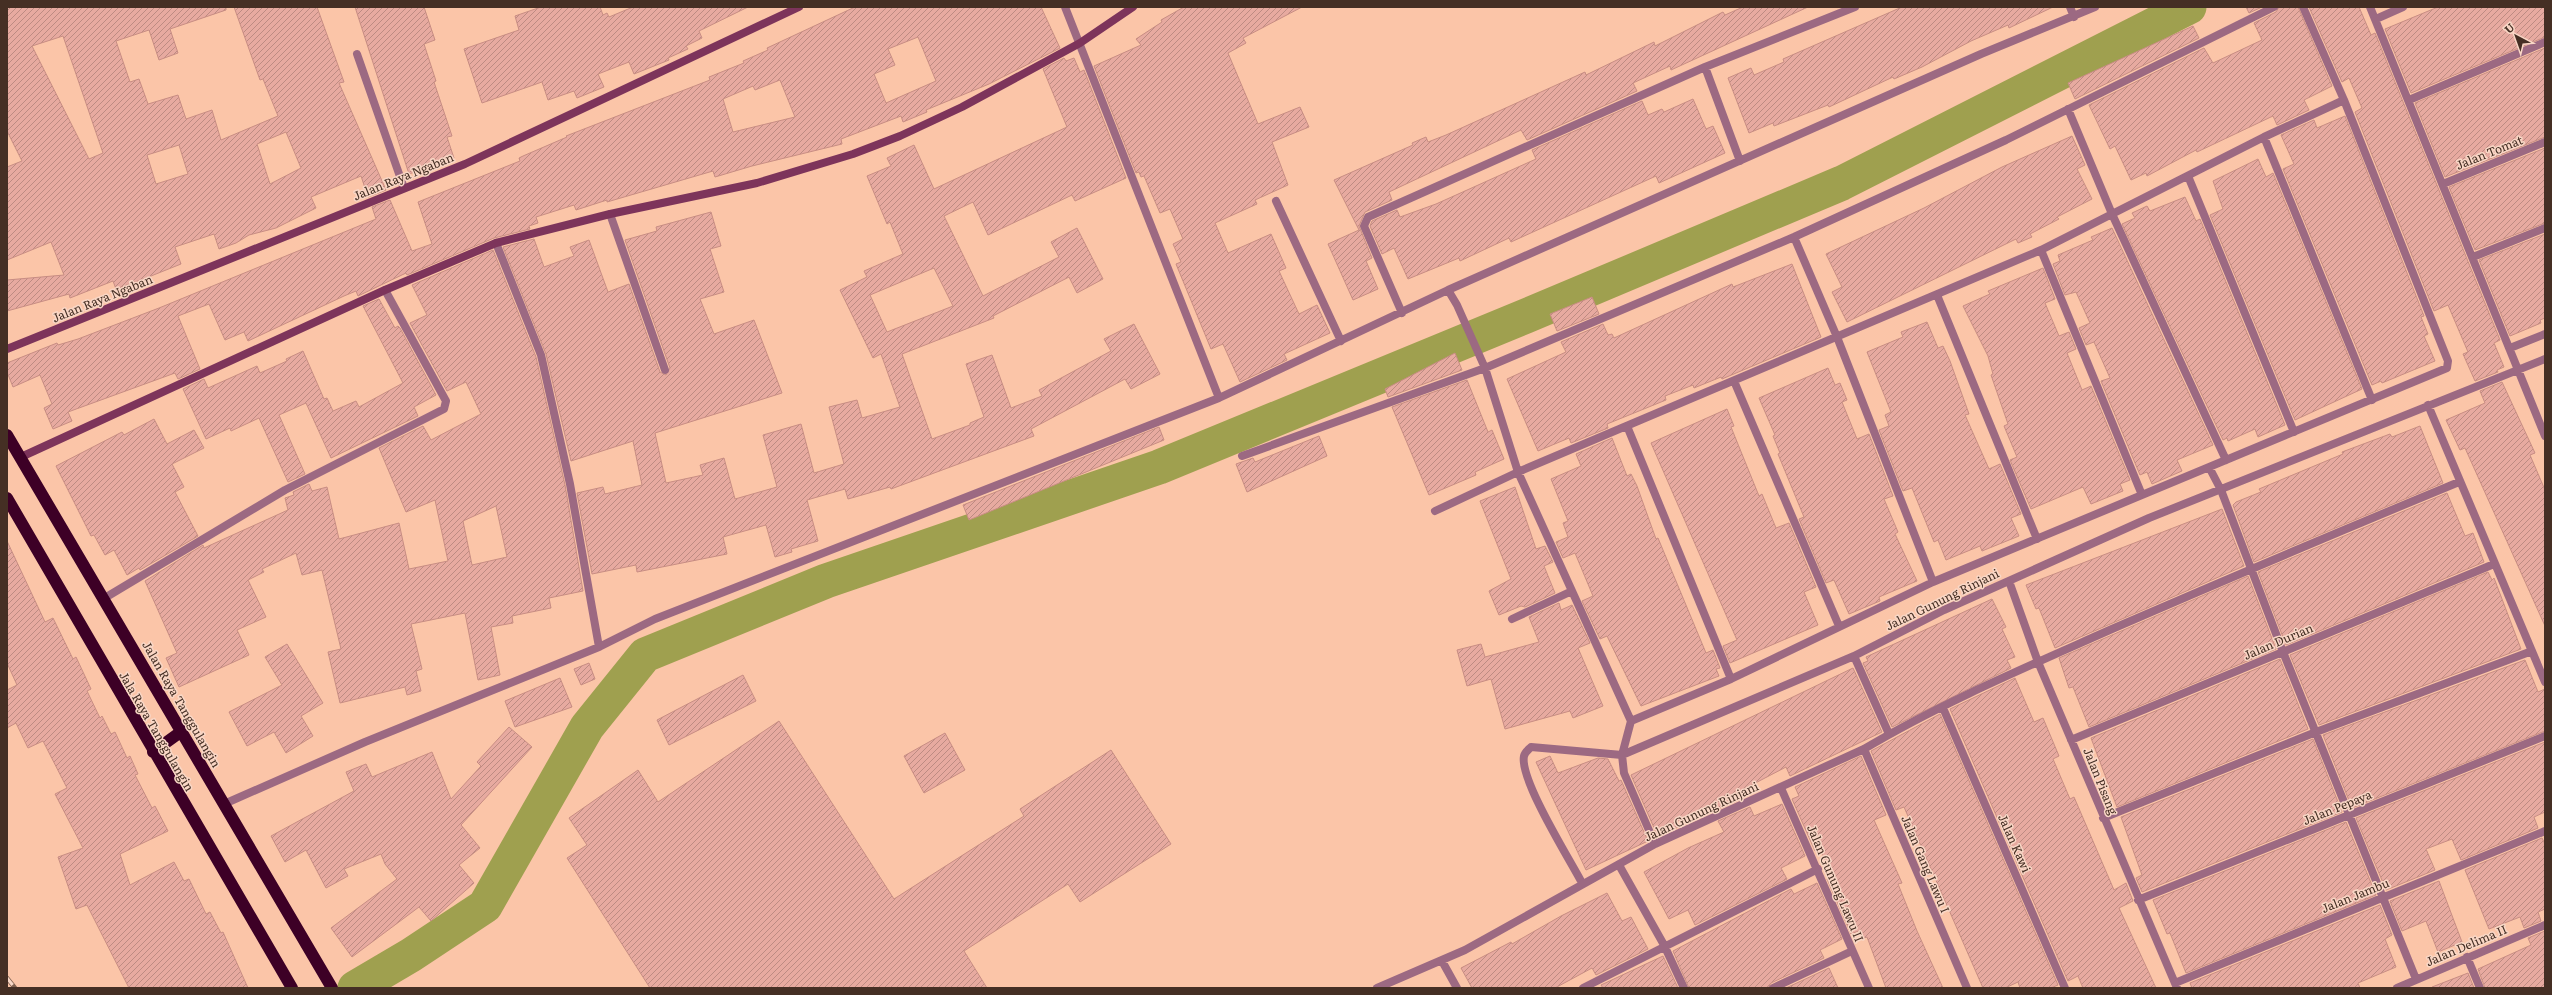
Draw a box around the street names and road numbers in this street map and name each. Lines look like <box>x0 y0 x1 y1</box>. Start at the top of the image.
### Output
street label: Jalan Tomat <box>2453 130 2525 174</box>
street label: Jalan Raya Ngaban <box>350 148 456 204</box>
street label: Jalan Raya Ngaban <box>49 270 155 326</box>
street label: Jalan Gunung Rinjani <box>1882 564 2002 634</box>
street label: Jalan Durian <box>2240 618 2316 664</box>
street label: Jalan Raya Tanggulangin <box>138 637 226 771</box>
street label: Jala Raya Tanggulangin <box>115 668 199 794</box>
street label: Jalan Pisang <box>2079 745 2123 818</box>
street label: Jalan Gunung Rinjani <box>1641 777 1761 845</box>
street label: Jalan Pepaya <box>2300 785 2375 829</box>
street label: Jalan Kawi <box>1994 811 2036 875</box>
street label: Jalan Gang Lawu I <box>1897 812 1955 916</box>
street label: Jalan Gunung Lawu II <box>1803 821 1869 945</box>
street label: Jalan Jambu <box>2318 873 2392 917</box>
street label: Jalan Delima II <box>2422 920 2510 970</box>

